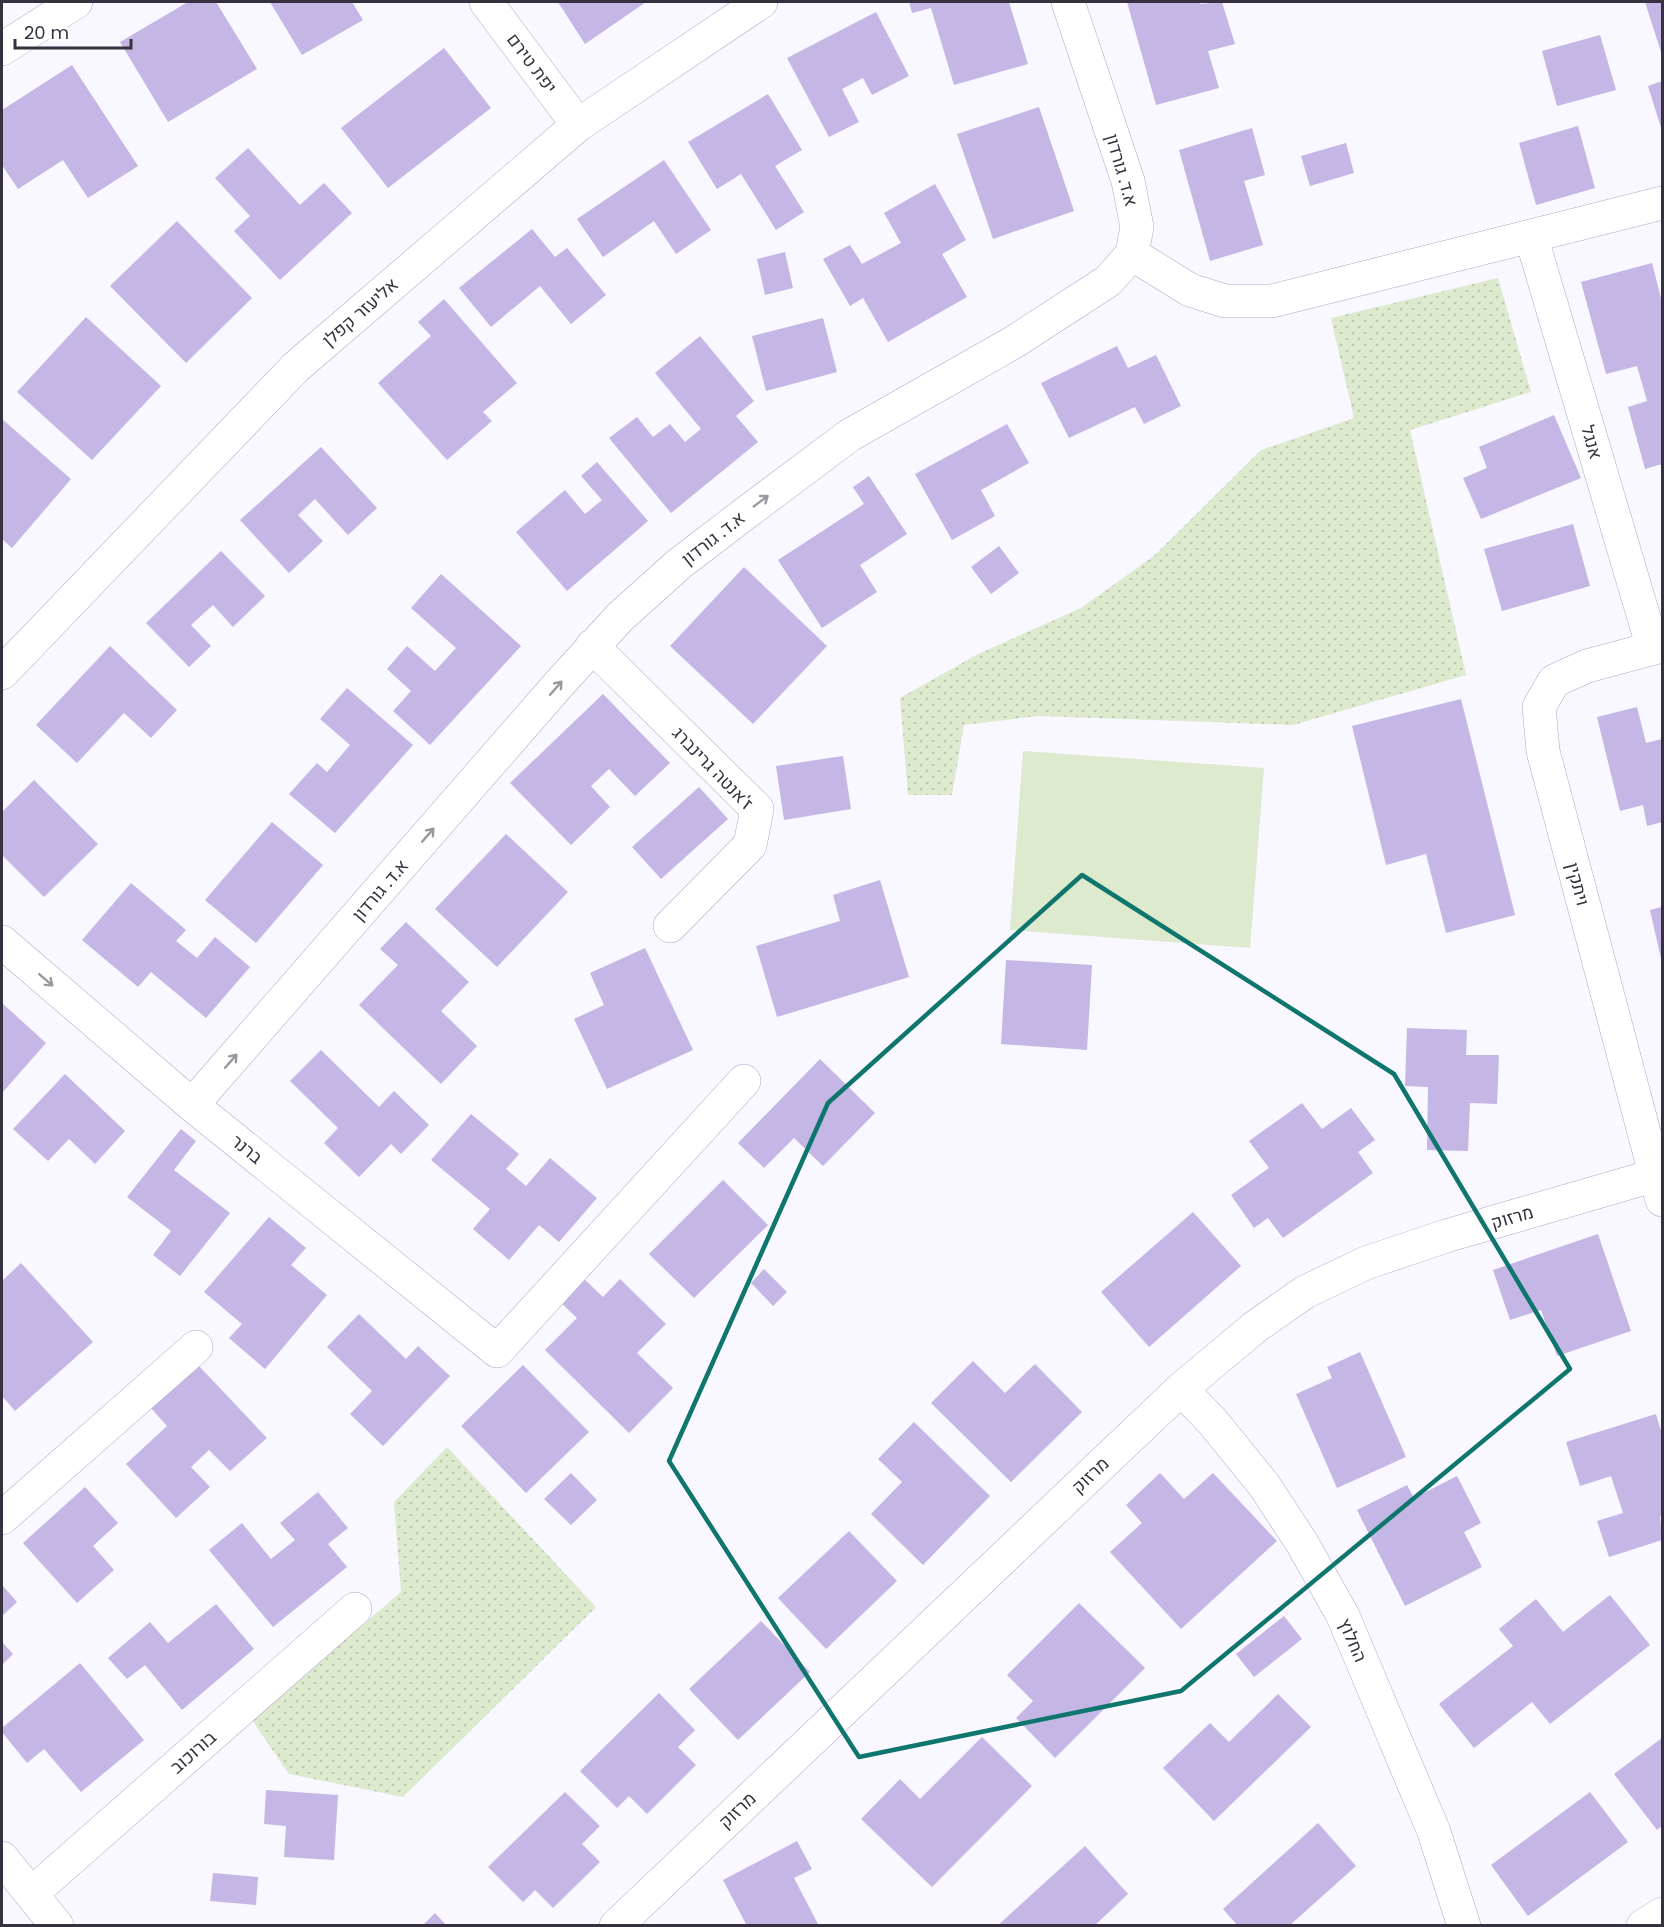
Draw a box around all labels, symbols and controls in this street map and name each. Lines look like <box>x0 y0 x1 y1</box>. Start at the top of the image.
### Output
scale bar <box>15 12 130 50</box>
text: 20 m <box>24 20 69 45</box>
street label: יפת טירם <box>501 28 563 98</box>
street label: א.ד. גורדון <box>1100 131 1144 209</box>
street label: אליעזר קפלן <box>316 272 404 352</box>
street label: אנגל <box>1575 422 1609 462</box>
one-way arrow <box>753 495 769 507</box>
street label: א.ד. גורדון <box>676 505 750 571</box>
one-way arrow <box>549 680 562 696</box>
street label: ז'אנטה גרינברג <box>667 721 759 815</box>
one-way arrow <box>421 827 434 843</box>
street label: א.ד. גורדון <box>346 854 414 926</box>
street label: ויתקין <box>1560 860 1596 908</box>
one-way arrow <box>38 974 54 987</box>
one-way arrow <box>224 1054 238 1069</box>
street label: ברנר <box>226 1129 268 1170</box>
street label: מרזוק <box>1488 1199 1536 1235</box>
street label: מרזוק <box>1066 1451 1114 1499</box>
street label: החלוץ <box>1333 1614 1373 1666</box>
street label: בורוכוב <box>165 1725 222 1779</box>
street label: מרזוק <box>713 1786 761 1834</box>

